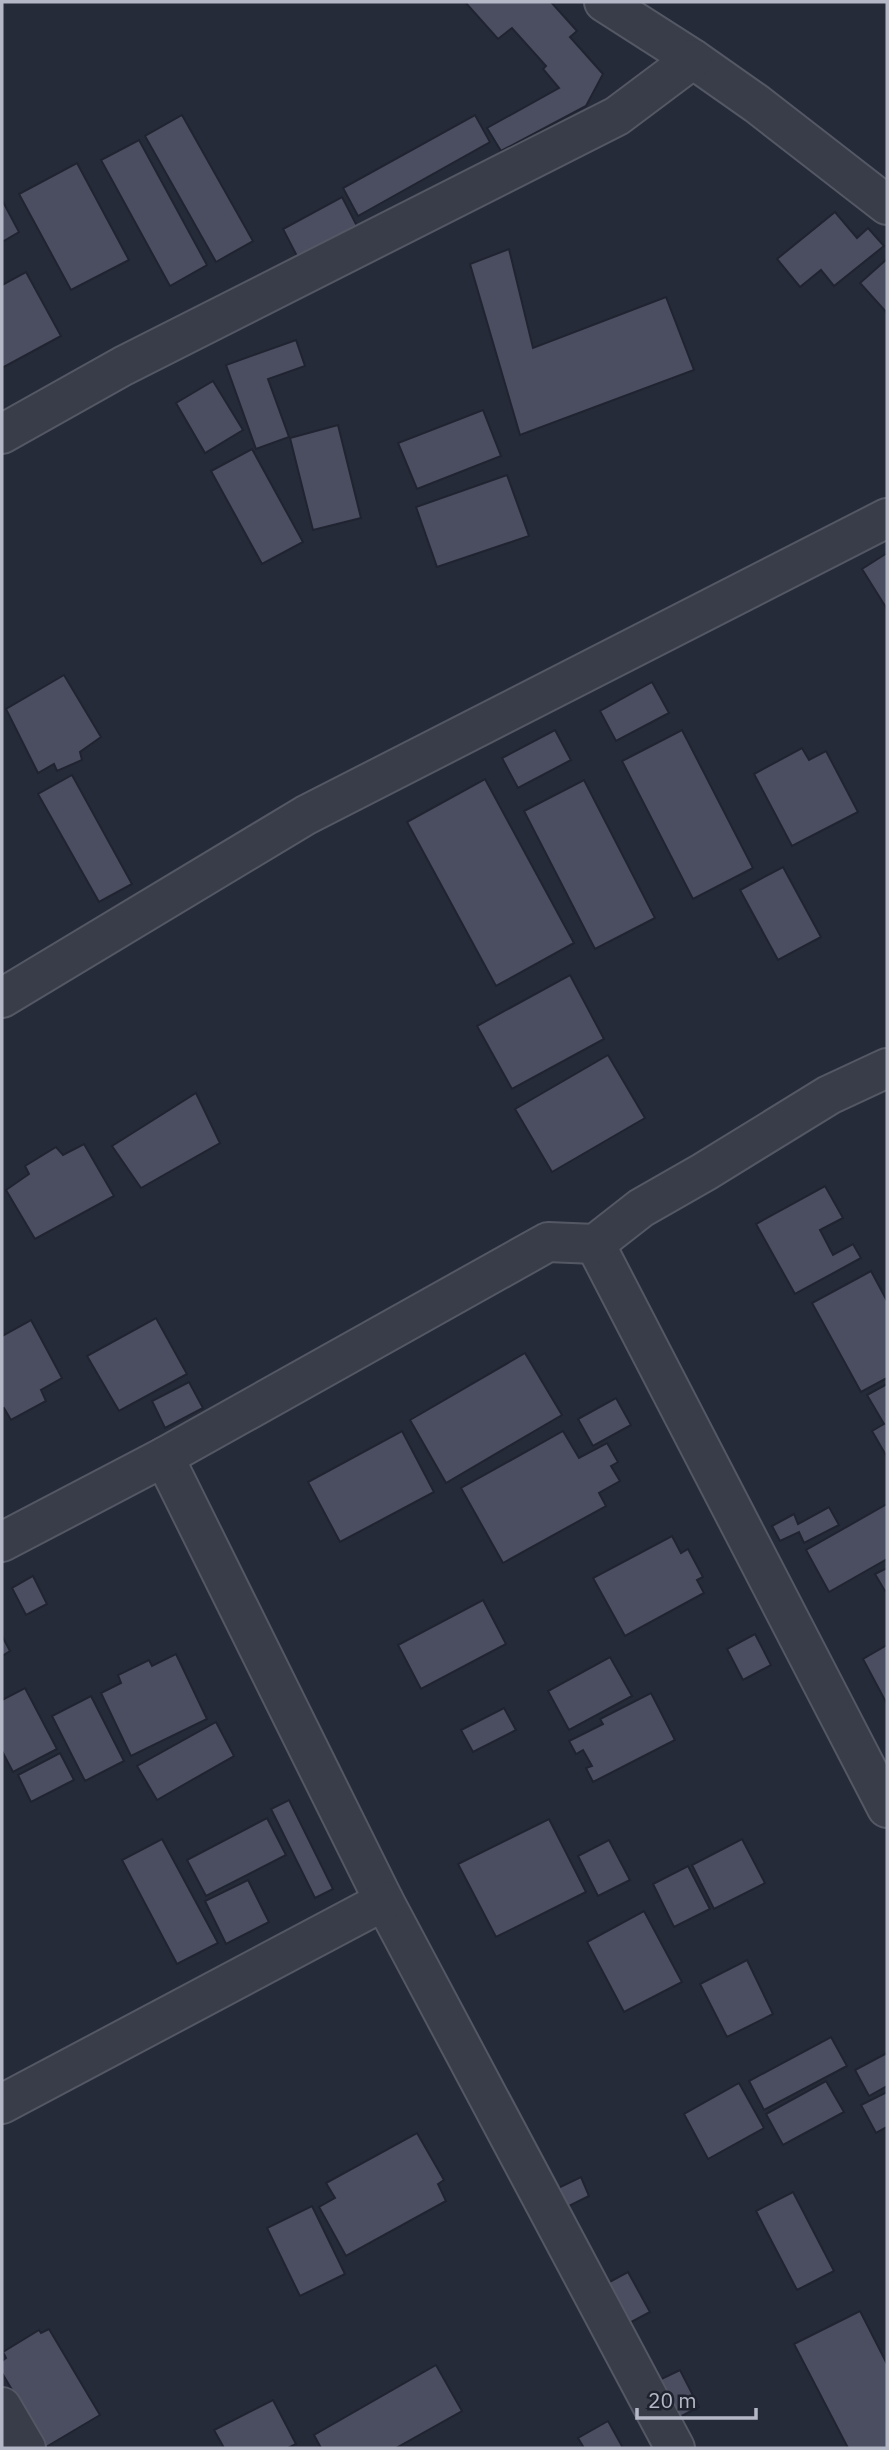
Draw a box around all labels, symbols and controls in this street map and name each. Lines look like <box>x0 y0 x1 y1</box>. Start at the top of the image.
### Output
scale bar <box>637 2376 756 2420</box>
text: 20 m <box>648 2386 697 2414</box>

